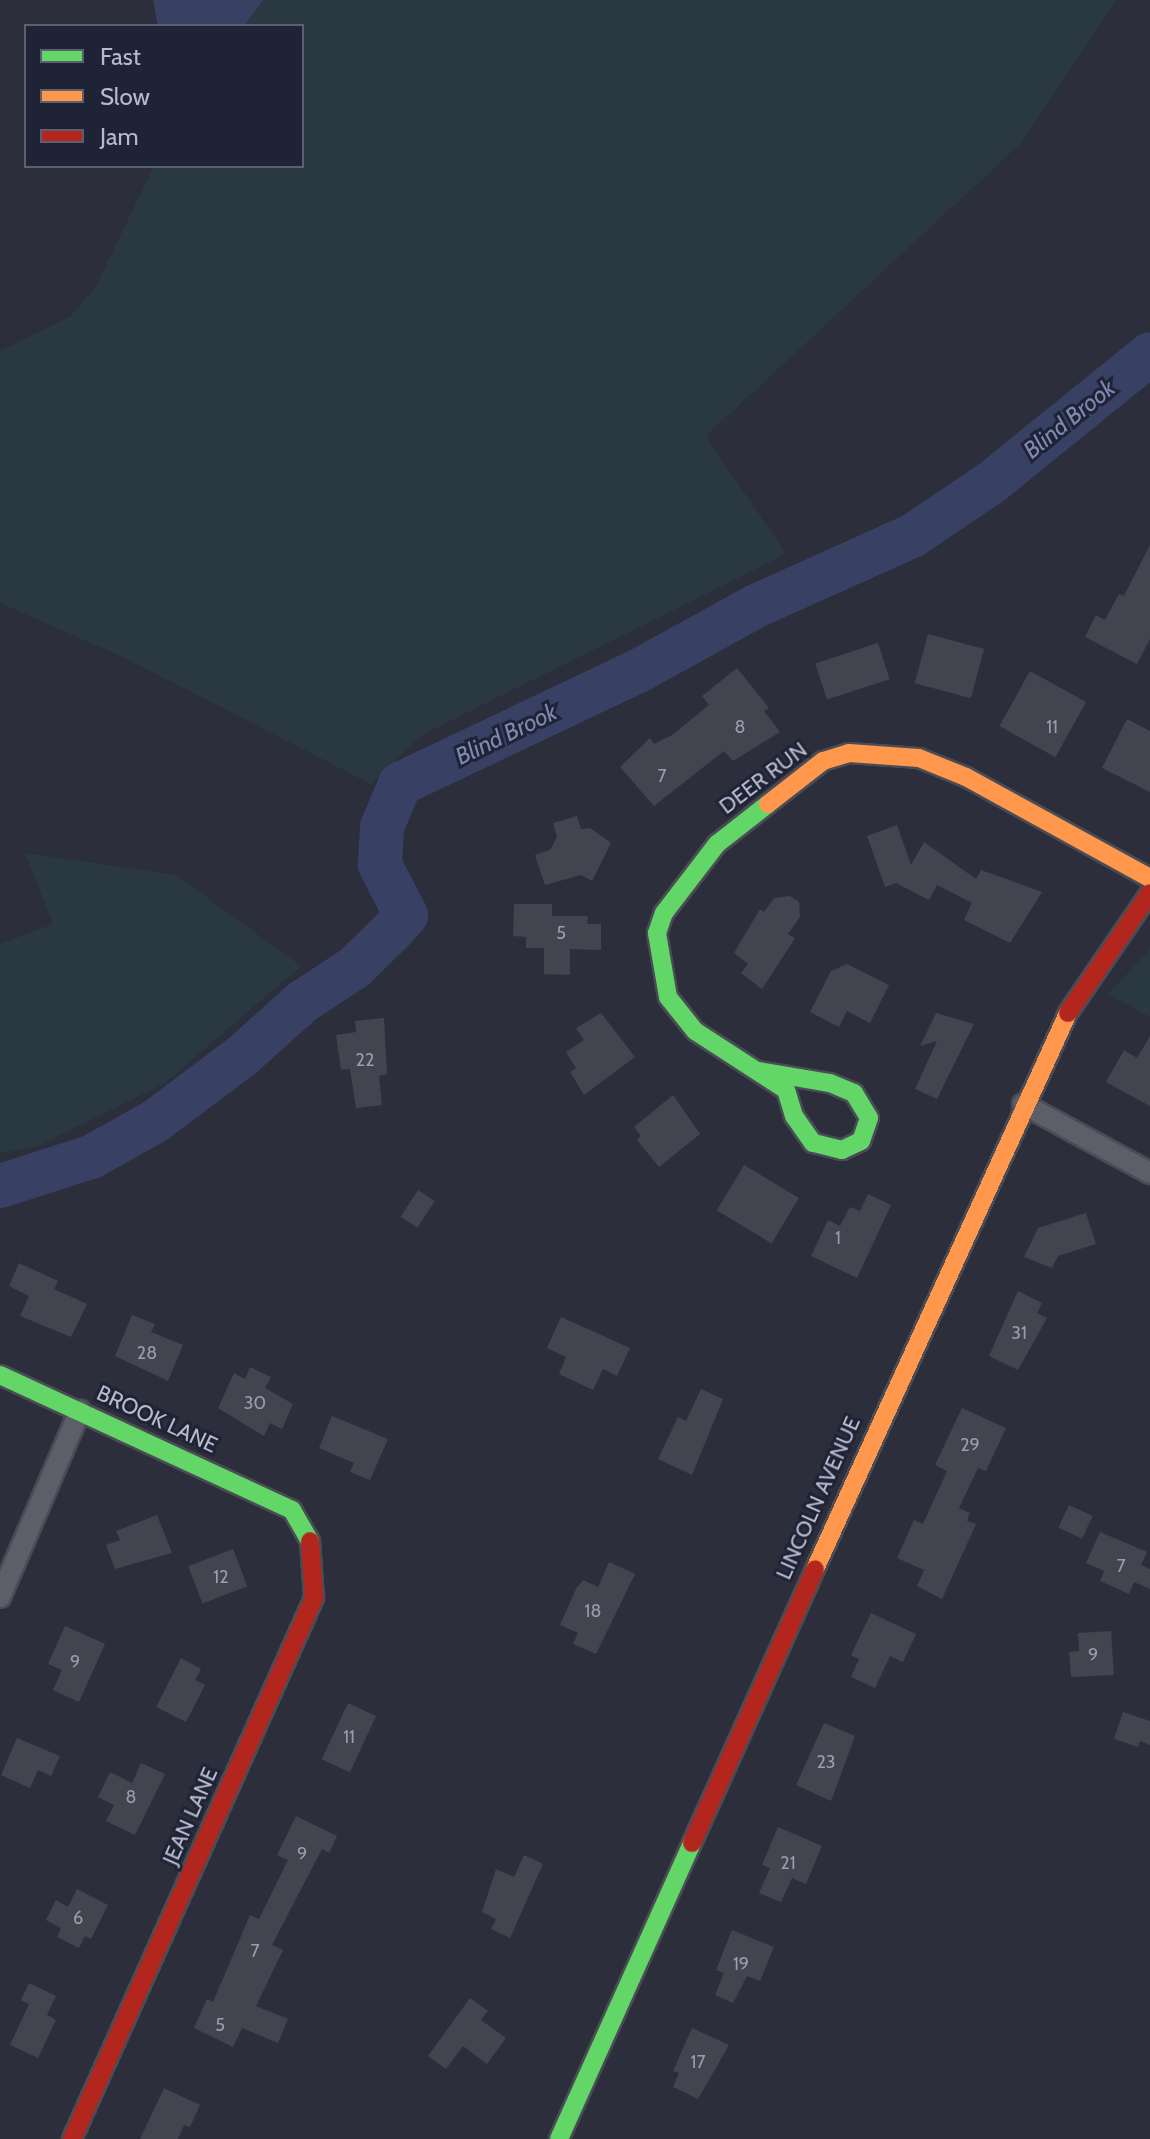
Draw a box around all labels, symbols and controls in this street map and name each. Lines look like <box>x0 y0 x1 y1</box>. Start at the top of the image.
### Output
legend <box>24 24 304 168</box>
text: Fast <box>100 42 141 71</box>
text: Slow <box>100 82 150 111</box>
text: Jam <box>100 122 138 151</box>
water label: Blind Brook <box>1017 373 1121 465</box>
water label: Blind Brook <box>450 697 562 771</box>
house number: 8 <box>735 716 745 738</box>
house number: 11 <box>1046 716 1058 738</box>
street label: DEER RUN <box>714 736 812 820</box>
house number: 7 <box>657 765 667 787</box>
house number: 5 <box>556 922 566 944</box>
house number: 22 <box>356 1049 374 1071</box>
house number: 1 <box>835 1227 841 1249</box>
house number: 31 <box>1011 1322 1027 1344</box>
house number: 28 <box>137 1342 157 1364</box>
street label: BROOK LANE <box>93 1380 221 1458</box>
house number: 30 <box>244 1392 266 1414</box>
street label: LINCOLN AVENUE <box>770 1412 866 1584</box>
house number: 29 <box>960 1434 980 1456</box>
house number: 7 <box>1116 1555 1126 1577</box>
house number: 12 <box>213 1566 229 1588</box>
house number: 18 <box>585 1600 601 1622</box>
house number: 9 <box>1088 1644 1098 1666</box>
house number: 9 <box>70 1651 80 1673</box>
house number: 11 <box>343 1726 355 1748</box>
house number: 23 <box>816 1751 836 1773</box>
street label: JEAN LANE <box>157 1763 223 1869</box>
house number: 8 <box>126 1786 136 1808</box>
house number: 9 <box>297 1843 307 1865</box>
house number: 21 <box>780 1852 796 1874</box>
house number: 6 <box>73 1907 83 1929</box>
house number: 7 <box>250 1940 260 1962</box>
house number: 19 <box>733 1953 749 1975</box>
house number: 5 <box>215 2014 225 2036</box>
house number: 17 <box>691 2051 705 2073</box>

